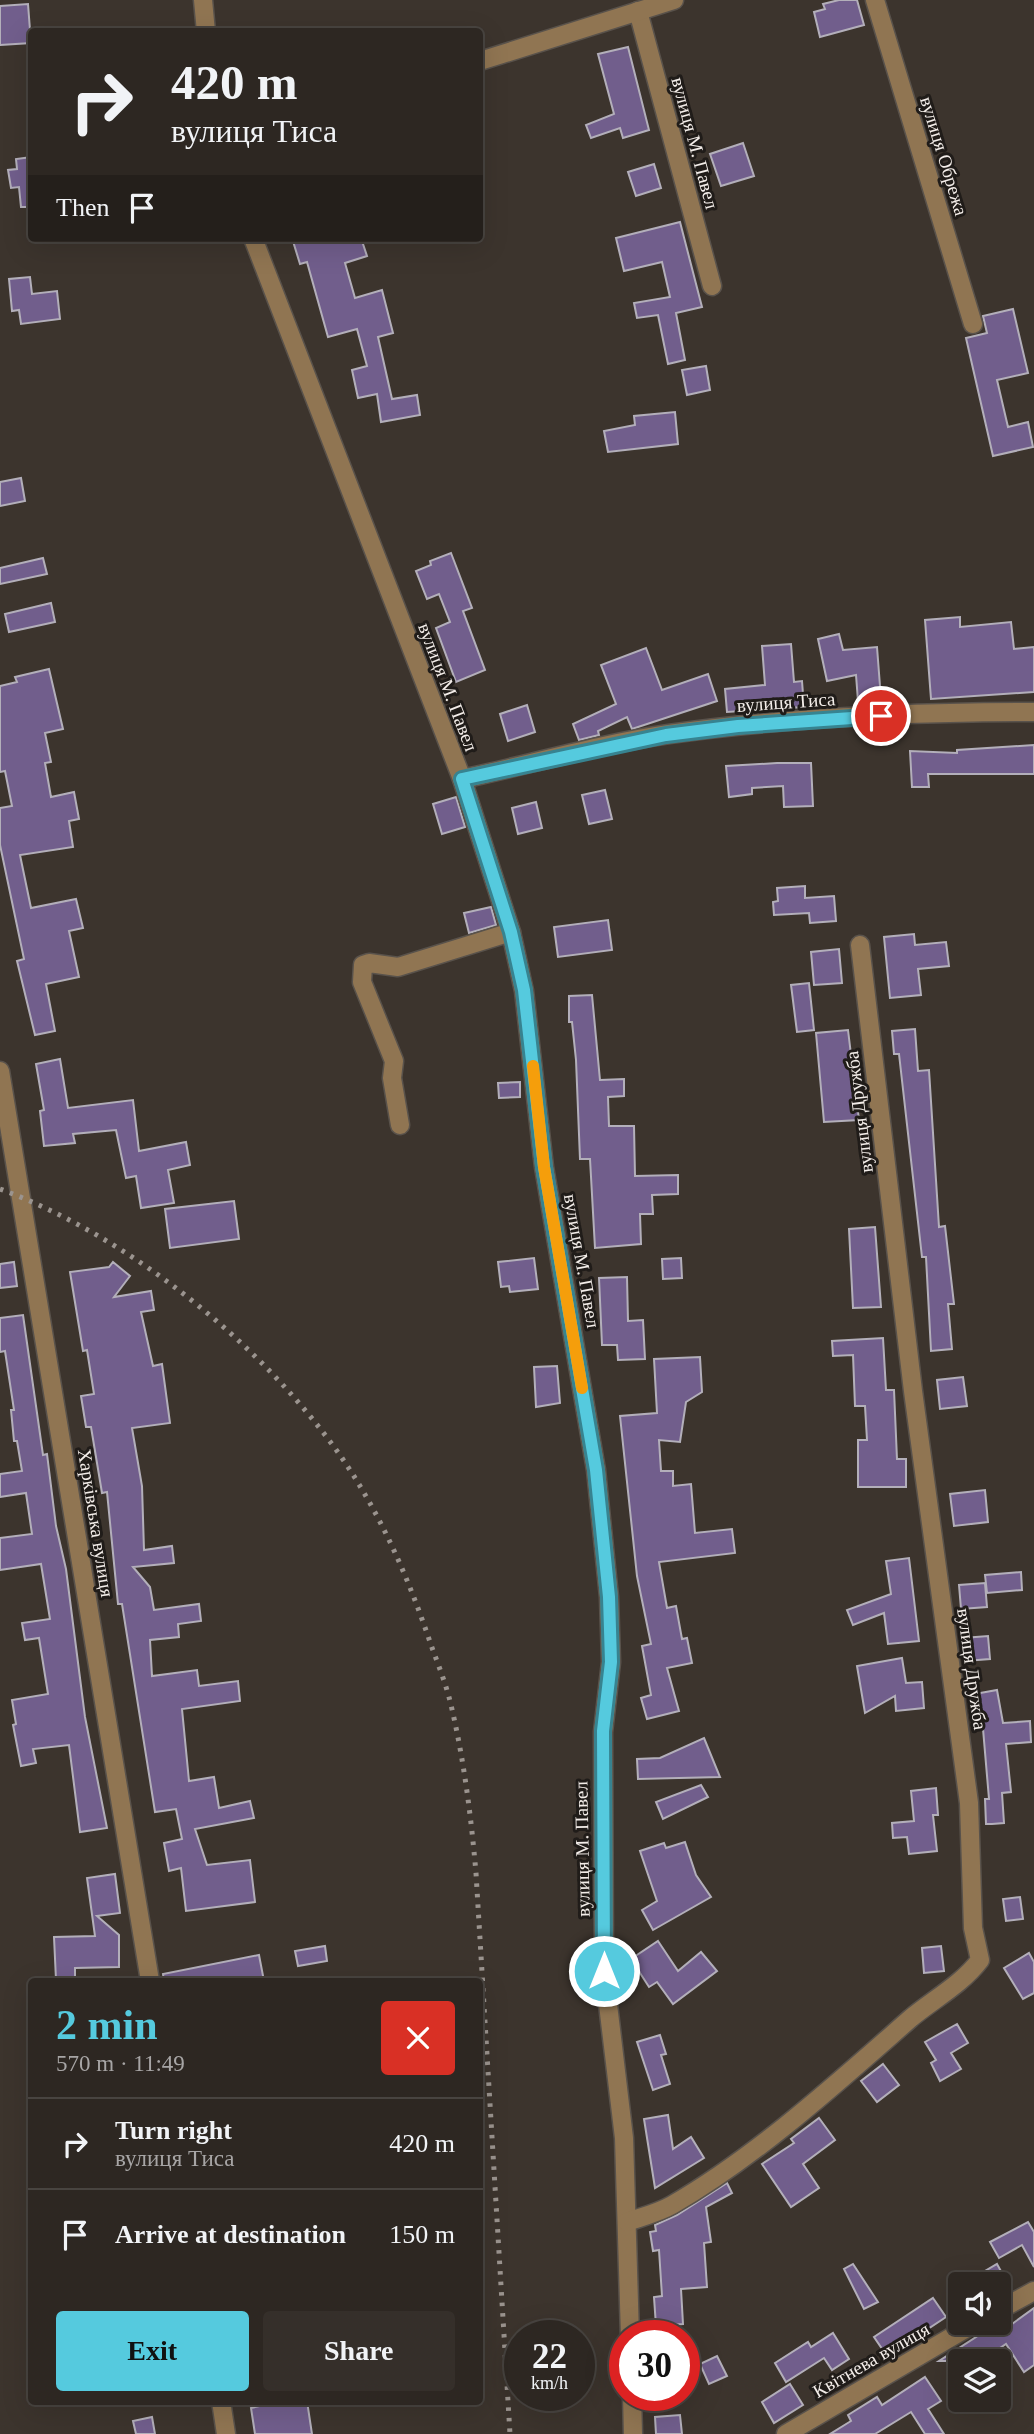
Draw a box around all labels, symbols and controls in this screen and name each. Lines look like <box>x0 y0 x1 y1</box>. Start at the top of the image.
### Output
text: 420 m <box>171 55 298 110</box>
icon: right <box>56 56 147 147</box>
street label: вулиця М. Павел <box>667 75 723 212</box>
street label: вулиця Обрежа <box>916 94 972 219</box>
text: вулиця Тиса <box>171 113 337 149</box>
icon: arrive <box>123 189 161 227</box>
text: Then <box>56 193 109 222</box>
street label: вулиця М. Павел <box>414 620 482 755</box>
pin <box>851 686 911 746</box>
street label: вулиця Тиса <box>736 688 837 716</box>
icon: arrive <box>862 697 900 735</box>
street label: вулиця Дружба <box>841 1049 877 1174</box>
street label: вулиця М. Павел <box>560 1192 604 1330</box>
street label: Харківська вулиця <box>74 1447 118 1599</box>
street label: вулиця Дружба <box>953 1607 991 1732</box>
street label: вулиця М. Павел <box>570 1781 594 1917</box>
position arrow <box>567 1934 641 2008</box>
button: close <box>381 2001 455 2075</box>
text: 2 min <box>56 2002 158 2048</box>
text: 570 m · 11:49 <box>56 2051 185 2076</box>
text: Turn right <box>115 2116 232 2145</box>
icon: right <box>56 2125 94 2163</box>
text: 420 m <box>389 2129 455 2158</box>
text: вулиця Тиса <box>115 2146 234 2171</box>
icon: arrive <box>56 2216 94 2254</box>
text: Arrive at destination <box>115 2220 346 2249</box>
text: 150 m <box>389 2220 455 2249</box>
map controls <box>948 2272 1011 2412</box>
button: sound <box>948 2272 1011 2335</box>
button: Exit <box>56 2311 249 2391</box>
button: Share <box>263 2311 455 2391</box>
street label: Квітнева вулиця <box>809 2318 933 2402</box>
speed limit sign: 30 <box>609 2320 700 2411</box>
text: 22 <box>532 2337 567 2376</box>
button: layers <box>948 2349 1011 2412</box>
text: km/h <box>531 2373 568 2393</box>

